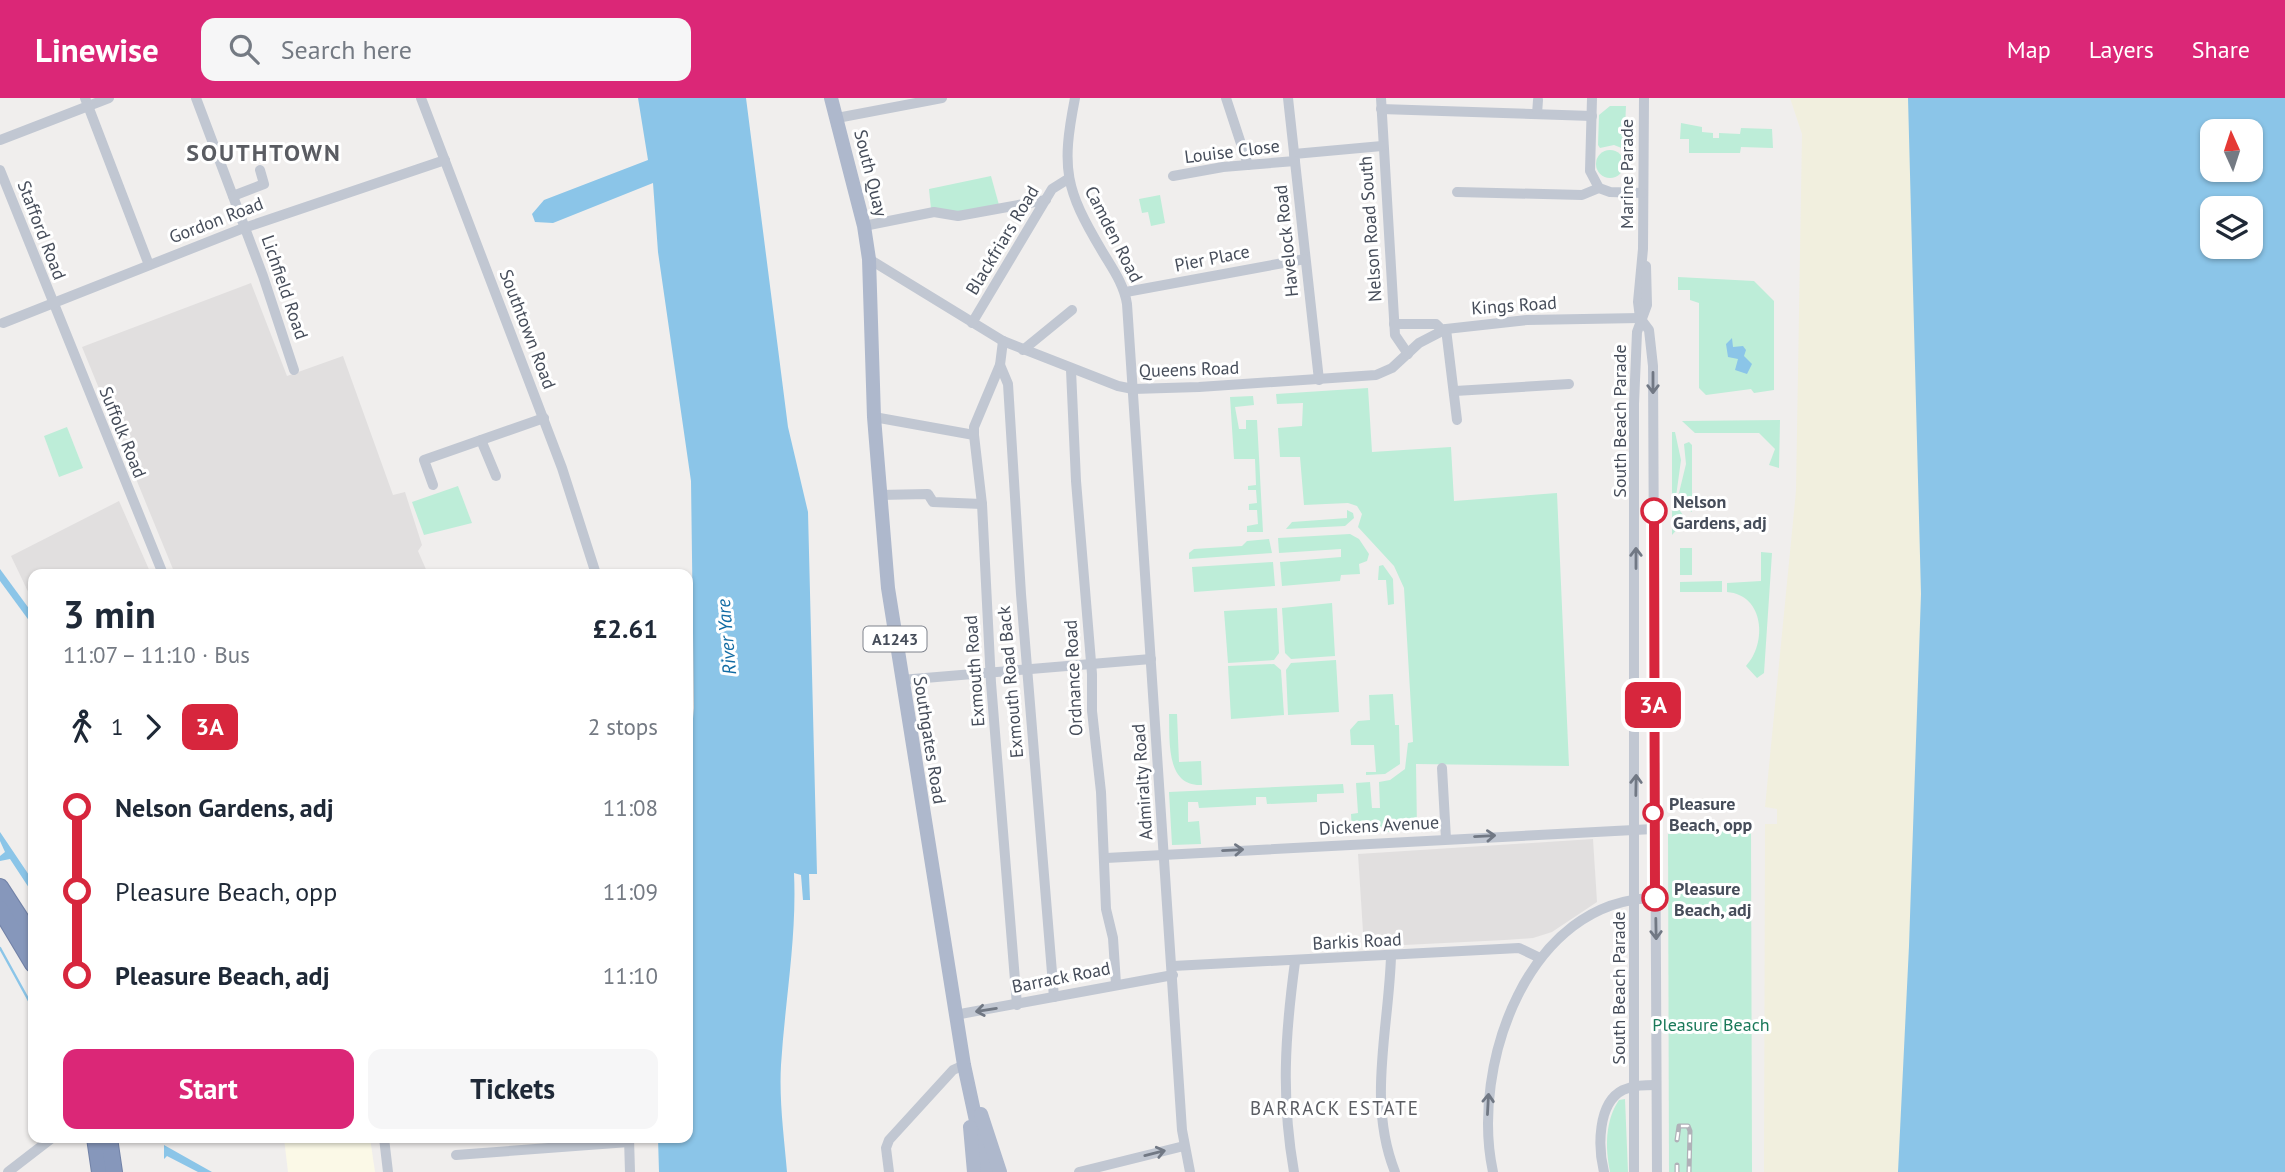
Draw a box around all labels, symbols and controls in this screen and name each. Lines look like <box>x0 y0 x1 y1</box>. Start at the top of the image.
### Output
search box <box>201 18 691 81</box>
text: Linewise <box>35 28 159 71</box>
icon: search <box>225 30 263 68</box>
text: Search here <box>281 33 412 66</box>
text: Map <box>2007 34 2051 65</box>
text: Layers <box>2089 34 2154 65</box>
text: Share <box>2192 34 2250 65</box>
street label: Marine Parade <box>1615 119 1638 229</box>
north arrow <box>2200 119 2263 182</box>
map controls <box>2200 119 2263 259</box>
street label: South Quay <box>849 127 893 220</box>
street label: Louise Close <box>1183 134 1281 168</box>
district label: SOUTHTOWN <box>186 137 342 168</box>
street label: Nelson Road South <box>1353 155 1387 303</box>
street label: Stafford Road <box>13 177 71 283</box>
street label: Blackfriars Road <box>960 181 1044 299</box>
street label: Camden Road <box>1080 182 1148 286</box>
street label: Havelock Road <box>1269 184 1303 298</box>
street label: Gordon Road <box>166 192 266 248</box>
button: layers <box>2200 196 2263 259</box>
street label: Lichfield Road <box>256 232 314 342</box>
street label: Pier Place <box>1172 239 1252 277</box>
street label: Southtown Road <box>495 266 561 392</box>
street label: Kings Road <box>1470 291 1558 319</box>
street label: South Beach Parade <box>1608 344 1631 498</box>
street label: Queens Road <box>1138 356 1240 382</box>
one-way arrow <box>1646 372 1660 395</box>
street label: Suffolk Road <box>94 383 152 481</box>
place label: Nelson Gardens, adj <box>1673 490 1767 534</box>
marker: Nelson Gardens, adj <box>1641 498 1667 524</box>
one-way arrow <box>1629 547 1643 570</box>
text: 3 min <box>63 589 156 638</box>
water label: River Yare <box>711 598 741 676</box>
street label: Exmouth Road Back <box>992 605 1028 759</box>
text: £2.61 <box>593 612 658 645</box>
street label: Exmouth Road <box>959 614 989 728</box>
street label: Ordnance Road <box>1058 619 1088 737</box>
road number: A1243 <box>864 626 926 652</box>
text: 11:07 – 11:10 · Bus <box>63 640 250 669</box>
street label: Southgates Road <box>909 674 951 806</box>
line badge: 3A <box>1622 682 1684 728</box>
text: 3A <box>1639 689 1667 720</box>
icon: walk <box>63 708 101 746</box>
icon: forward <box>134 708 172 746</box>
text: 3A <box>196 711 224 742</box>
text: 1 <box>111 712 124 741</box>
text: 2 stops <box>588 712 658 741</box>
street label: Admiralty Road <box>1126 723 1158 841</box>
one-way arrow <box>1629 774 1643 797</box>
text: Nelson Gardens, adj <box>115 791 334 824</box>
place label: Pleasure Beach, opp <box>1669 792 1753 836</box>
text: 11:08 <box>603 793 658 822</box>
marker: Pleasure Beach, opp <box>1643 803 1663 823</box>
street label: Dickens Avenue <box>1318 810 1440 840</box>
one-way arrow <box>1473 830 1496 843</box>
one-way arrow <box>1221 843 1244 856</box>
text: Pleasure Beach, opp <box>115 875 337 908</box>
text: 11:09 <box>603 877 658 906</box>
place label: Pleasure Beach, adj <box>1674 877 1752 921</box>
marker: Pleasure Beach, adj <box>1642 885 1668 911</box>
street label: South Beach Parade <box>1607 911 1630 1065</box>
one-way arrow <box>1649 917 1663 940</box>
street label: Barkis Road <box>1312 927 1402 955</box>
street label: Barrack Road <box>1010 956 1112 998</box>
text: Pleasure Beach, adj <box>115 959 330 992</box>
text: 11:10 <box>603 961 658 990</box>
one-way arrow <box>975 1004 998 1017</box>
park label: Pleasure Beach <box>1652 1013 1770 1036</box>
button: Start <box>63 1049 354 1129</box>
button: Tickets <box>368 1049 658 1129</box>
one-way arrow <box>1481 1093 1494 1116</box>
district label: BARRACK ESTATE <box>1250 1096 1420 1120</box>
one-way arrow <box>1144 1146 1166 1159</box>

